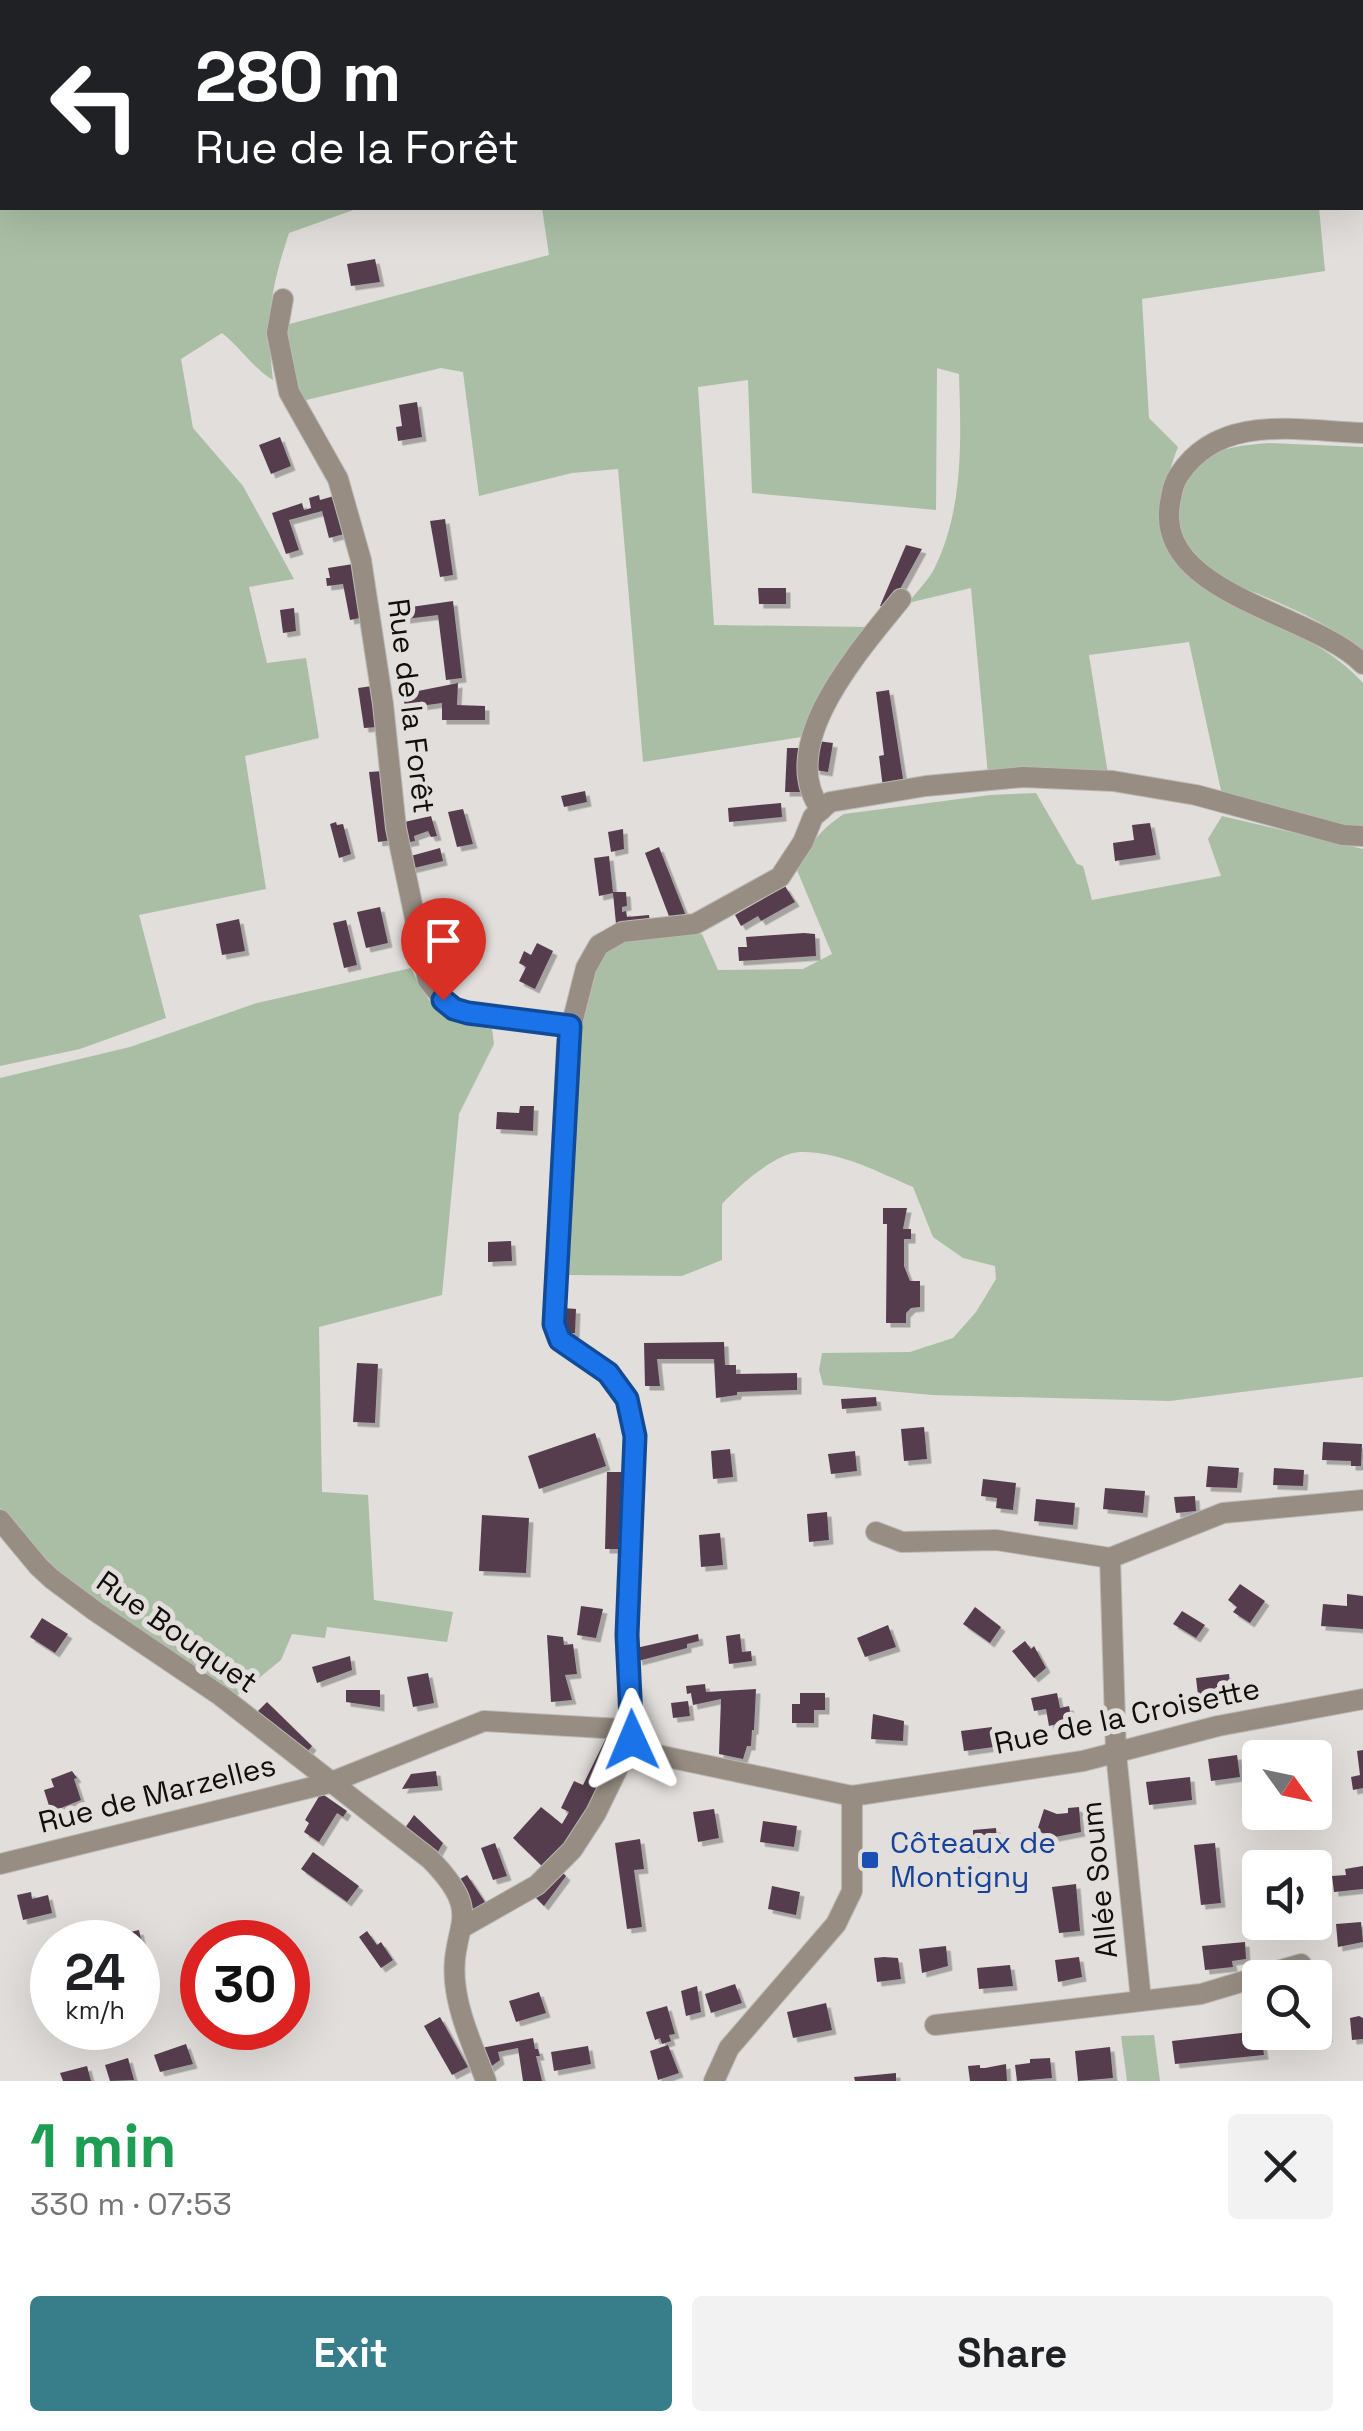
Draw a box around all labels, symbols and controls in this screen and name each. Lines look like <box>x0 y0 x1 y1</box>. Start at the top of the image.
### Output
text: 280 m <box>195 32 402 121</box>
icon: left <box>30 40 160 170</box>
text: Rue de la Forêt <box>195 119 519 176</box>
street label: Rue de la Forêt <box>379 596 444 816</box>
pin <box>401 898 486 1001</box>
icon: arrive <box>416 913 471 968</box>
street label: Rue Bouquet <box>89 1562 266 1702</box>
street label: Rue de la Croisette <box>991 1668 1263 1763</box>
position arrow <box>580 1688 684 1792</box>
north arrow <box>1242 1740 1332 1830</box>
map controls <box>1242 1740 1332 2050</box>
street label: Rue de Marzelles <box>34 1745 280 1842</box>
street label: Allée Soum <box>1071 1799 1126 1961</box>
place label: Côteaux de Montigny <box>890 1823 1056 1896</box>
marker: Côteaux de Montigny <box>859 1849 881 1871</box>
button: sound <box>1242 1850 1332 1940</box>
speed limit sign: 30 <box>180 1920 310 2050</box>
text: 24 <box>65 1941 125 2005</box>
button: search <box>1242 1960 1332 2050</box>
text: km/h <box>65 1994 125 2026</box>
text: 1 min <box>30 2108 177 2185</box>
button: close <box>1228 2114 1333 2219</box>
text: 330 m · 07:53 <box>30 2184 232 2224</box>
button: Exit <box>30 2296 672 2411</box>
button: Share <box>692 2296 1333 2411</box>

